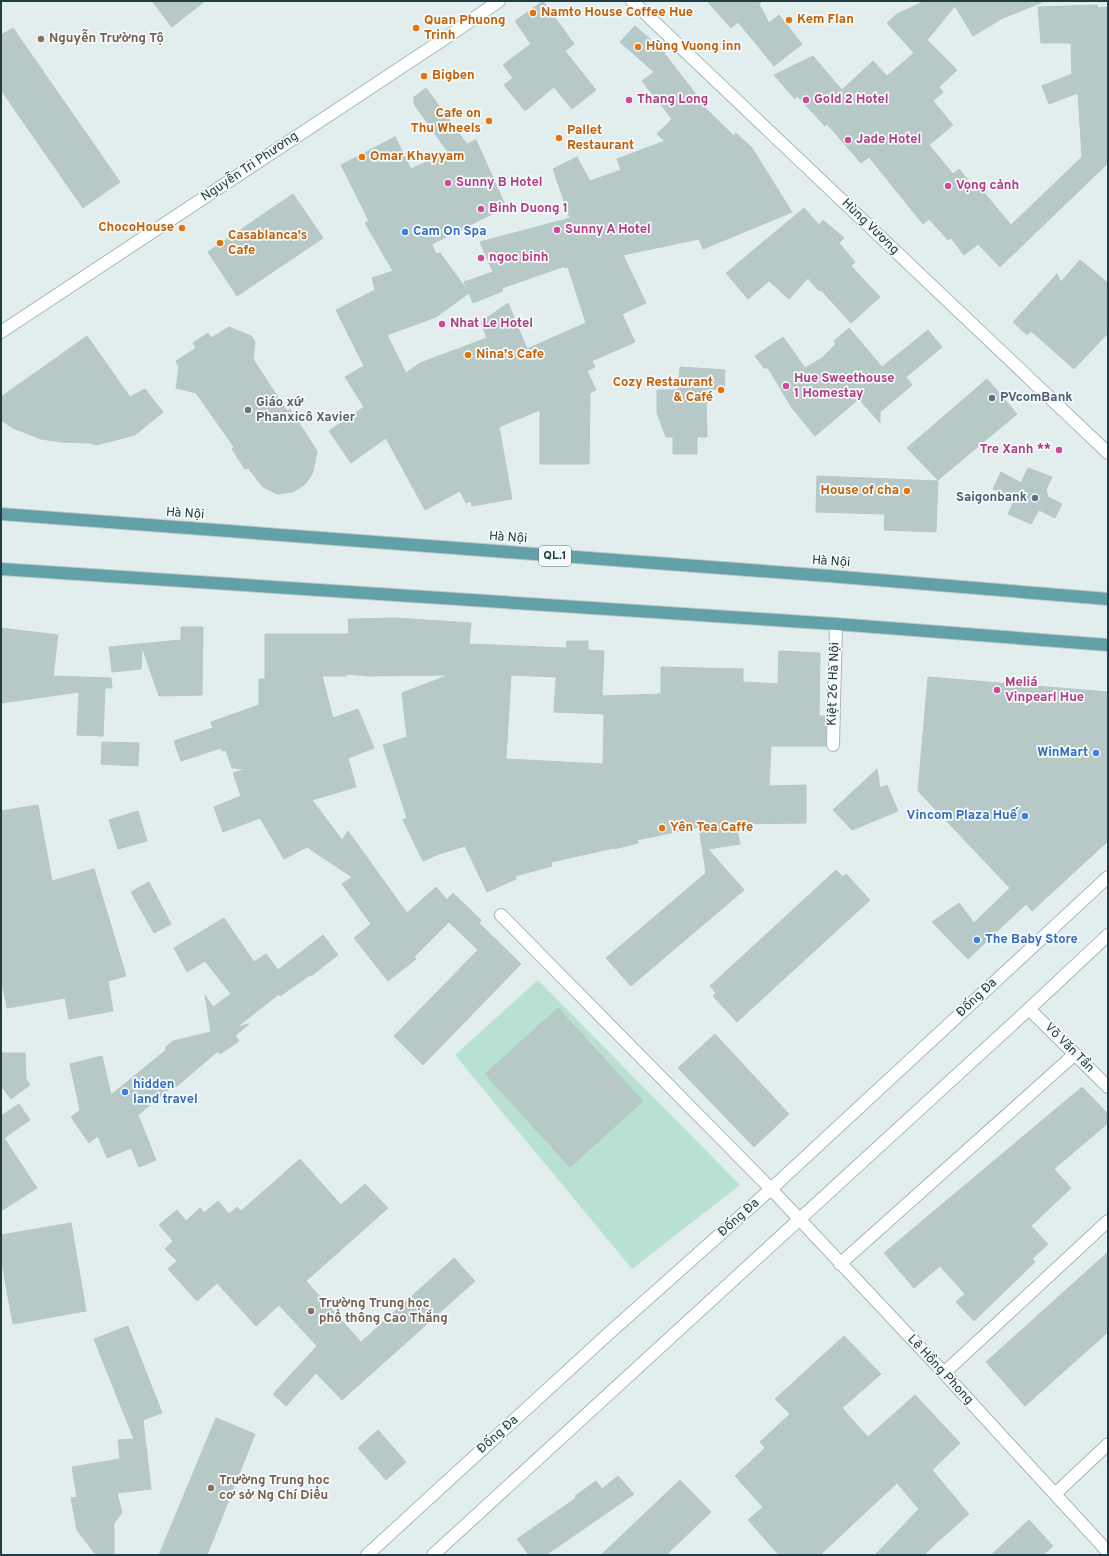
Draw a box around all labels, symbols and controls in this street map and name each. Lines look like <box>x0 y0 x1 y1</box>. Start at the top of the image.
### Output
place label: Namto House Coffee Hue <box>541 5 693 21</box>
marker: Namto House Coffee Hue <box>528 8 538 18</box>
place label: Kem Flan <box>797 12 854 28</box>
place label: Quan Phuong Trinh <box>424 13 505 44</box>
marker: Kem Flan <box>784 15 794 25</box>
marker: Quan Phuong Trinh <box>411 23 421 33</box>
place label: Nguyễn Trường Tộ <box>49 28 164 47</box>
marker: Nguyễn Trường Tộ <box>36 34 46 44</box>
place label: Hùng Vuong inn <box>646 39 741 55</box>
marker: Hùng Vuong inn <box>633 42 643 52</box>
place label: Bigben <box>432 68 475 84</box>
marker: Bigben <box>419 71 429 81</box>
place label: Thang Long <box>637 92 708 108</box>
place label: Gold 2 Hotel <box>814 92 889 108</box>
marker: Thang Long <box>624 95 634 105</box>
marker: Gold 2 Hotel <box>801 95 811 105</box>
place label: Cafe on Thu Wheels <box>411 106 481 137</box>
marker: Cafe on Thu Wheels <box>484 116 494 126</box>
place label: Pallet Restaurant <box>567 123 634 154</box>
street label: Nguyễn Tri Phương <box>197 127 302 205</box>
place label: Jade Hotel <box>856 132 921 148</box>
marker: Pallet Restaurant <box>554 133 564 143</box>
marker: Jade Hotel <box>843 135 853 145</box>
place label: Omar Khayyam <box>370 149 464 165</box>
marker: Omar Khayyam <box>357 152 367 162</box>
place label: Sunny B Hotel <box>456 175 543 191</box>
marker: Sunny B Hotel <box>443 178 453 188</box>
place label: Vọng cảnh <box>956 178 1019 194</box>
marker: Vọng cảnh <box>943 181 953 191</box>
street label: Hùng Vương <box>838 196 902 258</box>
place label: Binh Duong 1 <box>489 201 568 217</box>
marker: Binh Duong 1 <box>476 204 486 214</box>
place label: ChocoHouse <box>98 220 174 236</box>
place label: Sunny A Hotel <box>565 222 651 238</box>
marker: ChocoHouse <box>177 223 187 233</box>
place label: Cam On Spa <box>413 224 486 240</box>
marker: Sunny A Hotel <box>552 225 562 235</box>
marker: Cam On Spa <box>400 227 410 237</box>
place label: Casablanca's Cafe <box>228 228 307 259</box>
marker: Casablanca's Cafe <box>215 238 225 248</box>
place label: ngoc binh <box>489 250 548 266</box>
marker: ngoc binh <box>476 253 486 263</box>
place label: Nhat Le Hotel <box>450 316 533 332</box>
marker: Nhat Le Hotel <box>437 319 447 329</box>
place label: Nina's Cafe <box>476 347 544 363</box>
marker: Nina's Cafe <box>463 350 473 360</box>
place label: Hue Sweethouse 1 Homestay <box>794 371 894 402</box>
place label: Cozy Restaurant & Café <box>613 375 713 406</box>
marker: Hue Sweethouse 1 Homestay <box>781 381 791 391</box>
marker: Cozy Restaurant & Café <box>716 385 726 395</box>
place label: PVcomBank <box>1000 390 1073 406</box>
marker: PVcomBank <box>987 393 997 403</box>
place label: Giáo xứ Phanxicô Xavier <box>256 395 356 426</box>
marker: Giáo xứ Phanxicô Xavier <box>243 405 253 415</box>
place label: Tre Xanh ** <box>980 442 1051 458</box>
marker: Tre Xanh ** <box>1054 445 1064 455</box>
place label: House of cha <box>821 483 899 499</box>
marker: House of cha <box>902 486 912 496</box>
place label: Saigonbank <box>956 490 1027 506</box>
marker: Saigonbank <box>1030 493 1040 503</box>
street label: Hà Nội <box>165 505 205 523</box>
street label: Hà Nội <box>488 529 528 547</box>
road number: QL.1 <box>539 546 571 566</box>
street label: Hà Nội <box>811 553 851 571</box>
street label: Kiệt 26 Hà Nội <box>825 642 843 726</box>
place label: Meliá Vinpearl Hue <box>1005 675 1084 706</box>
marker: Meliá Vinpearl Hue <box>992 685 1002 695</box>
place label: WinMart <box>1037 745 1088 761</box>
marker: WinMart <box>1091 748 1101 758</box>
place label: Vincom Plaza Huế <box>907 807 1020 824</box>
marker: Vincom Plaza Huế <box>1020 811 1030 821</box>
place label: Yên Tea Caffe <box>670 820 753 836</box>
marker: Yên Tea Caffe <box>657 823 667 833</box>
place label: The Baby Store <box>985 932 1078 948</box>
marker: The Baby Store <box>972 935 982 945</box>
street label: Đống Đa <box>953 974 1001 1021</box>
street label: Võ Văn Tần <box>1041 1019 1098 1076</box>
place label: hidden land travel <box>133 1077 198 1108</box>
marker: hidden land travel <box>120 1087 130 1097</box>
street label: Đống Đa <box>715 1195 763 1241</box>
place label: Trường Trung học phổ thông Cao Thắng <box>319 1296 448 1327</box>
marker: Trường Trung học phổ thông Cao Thắng <box>306 1306 316 1316</box>
street label: Lê Hồng Phong <box>904 1331 977 1408</box>
street label: Đống Đa <box>474 1412 522 1458</box>
place label: Trường Trung học cơ sở Ng Chí Diểu <box>219 1473 330 1504</box>
marker: Trường Trung học cơ sở Ng Chí Diểu <box>206 1483 216 1493</box>

